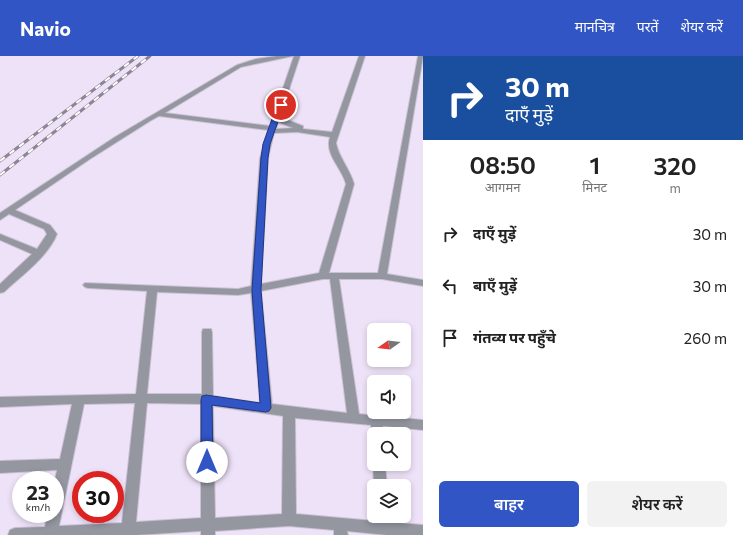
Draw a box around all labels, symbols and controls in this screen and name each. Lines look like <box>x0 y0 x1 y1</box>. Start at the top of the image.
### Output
text: Navio <box>20 17 71 40</box>
text: मानचित्र <box>575 18 615 35</box>
text: परतें <box>637 18 658 35</box>
text: शेयर करें <box>680 18 723 35</box>
text: 30 m <box>505 69 570 103</box>
icon: right <box>439 72 491 124</box>
pin <box>264 88 298 122</box>
icon: arrive <box>270 94 292 116</box>
text: दाएँ मुड़ें <box>505 103 553 125</box>
text: 08:50 <box>469 150 536 179</box>
text: 1 <box>589 150 600 179</box>
text: 320 <box>654 151 697 180</box>
text: आगमन <box>485 179 520 195</box>
text: मिनट <box>582 179 607 195</box>
text: m <box>669 180 681 196</box>
icon: right <box>439 223 461 245</box>
text: दाएँ मुड़ें <box>473 224 516 242</box>
text: 30 m <box>693 225 727 243</box>
icon: left <box>439 275 461 297</box>
text: बाएँ मुड़ें <box>473 276 517 294</box>
text: 30 m <box>693 277 727 295</box>
north arrow <box>367 323 411 367</box>
map controls <box>367 323 411 523</box>
icon: arrive <box>439 327 461 349</box>
text: गंतव्य पर पहुँचे <box>473 328 556 346</box>
text: 260 m <box>684 329 727 347</box>
button: sound <box>367 375 411 419</box>
button: search <box>367 427 411 471</box>
position arrow <box>186 441 228 483</box>
speed limit sign: 30 <box>72 471 124 523</box>
button: layers <box>367 479 411 523</box>
text: 23 <box>26 480 50 504</box>
button: बाहर <box>439 481 579 527</box>
button: शेयर करें <box>587 481 727 527</box>
text: km/h <box>26 501 50 513</box>

